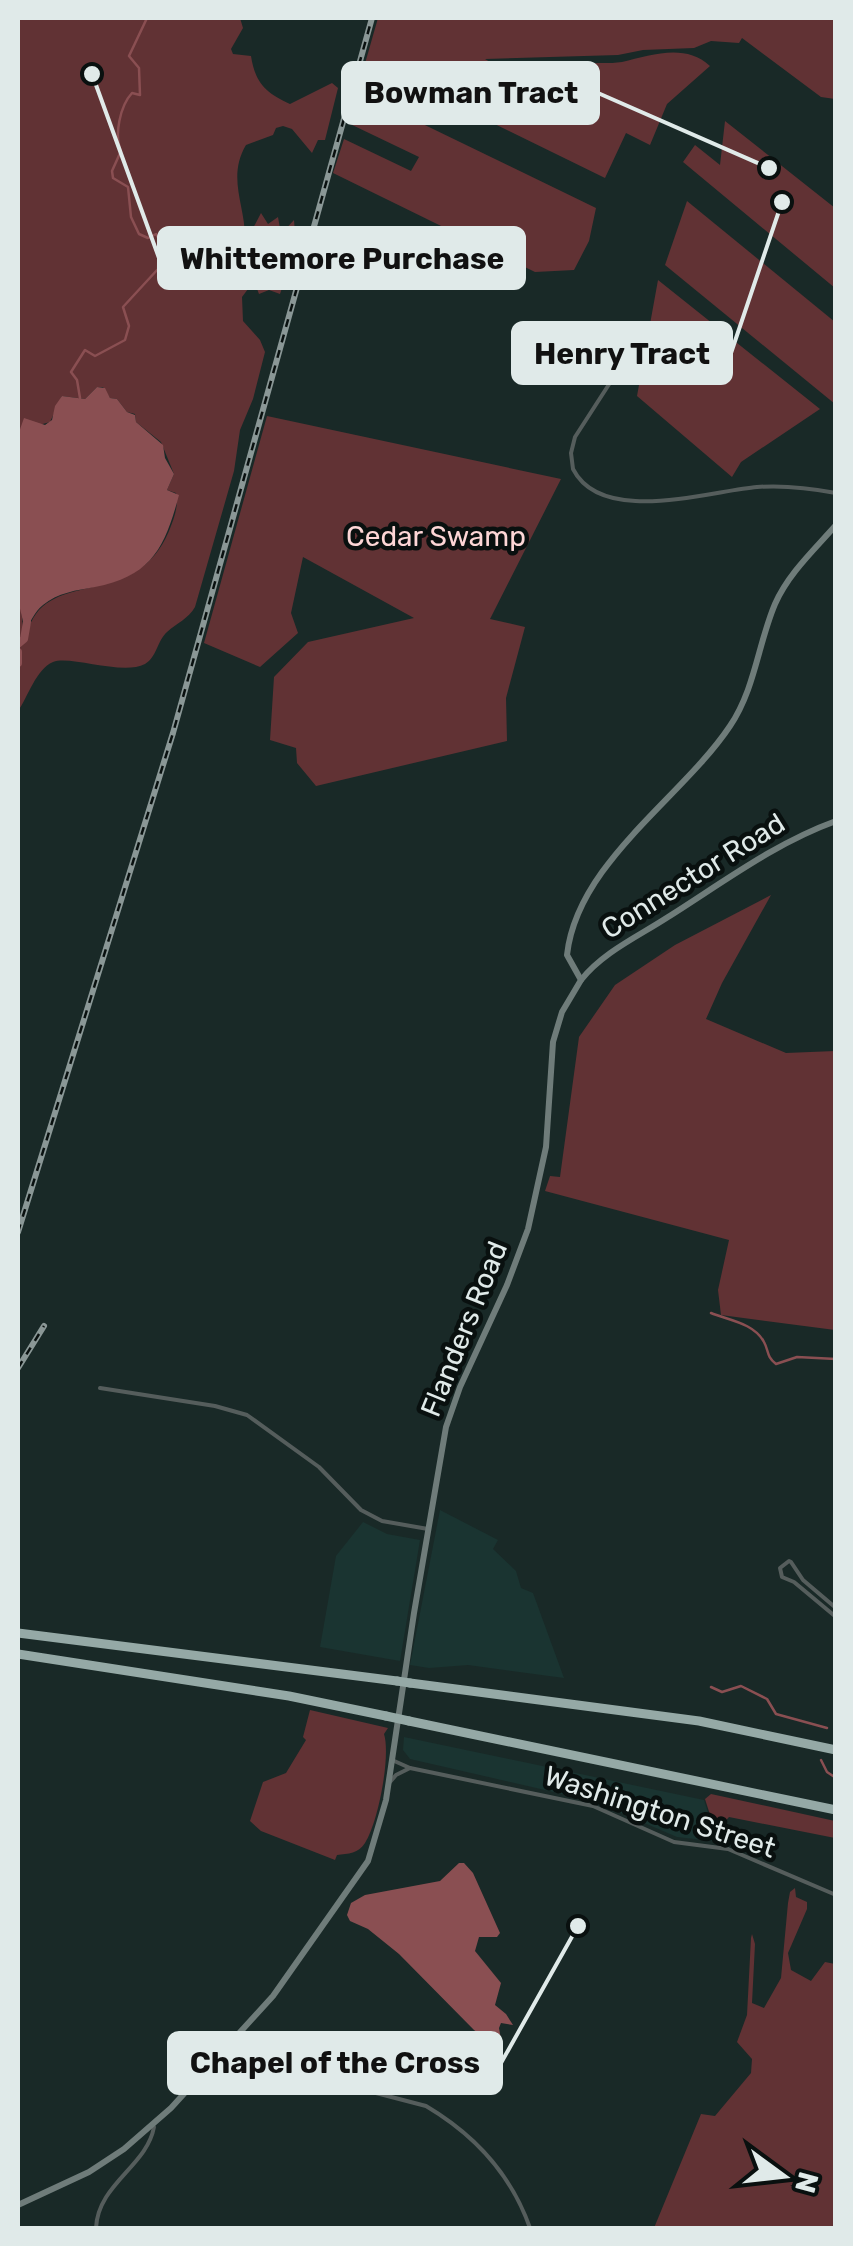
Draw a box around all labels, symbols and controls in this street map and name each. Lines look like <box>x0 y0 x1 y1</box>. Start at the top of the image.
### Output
callout: Bowman Tract <box>343 63 598 123</box>
text: Bowman Tract <box>364 75 578 111</box>
callout: Whittemore Purchase <box>159 228 524 288</box>
text: Whittemore Purchase <box>180 241 504 277</box>
callout: Henry Tract <box>513 323 731 383</box>
text: Henry Tract <box>534 336 710 372</box>
park label: Cedar Swamp <box>346 520 526 553</box>
street label: Connector Road <box>595 806 791 946</box>
street label: Flanders Road <box>414 1237 514 1421</box>
street label: Washington Street <box>540 1759 780 1865</box>
callout: Chapel of the Cross <box>169 2033 501 2093</box>
text: Chapel of the Cross <box>190 2045 480 2081</box>
north arrow <box>733 2126 833 2226</box>
text: N <box>788 2168 825 2196</box>

